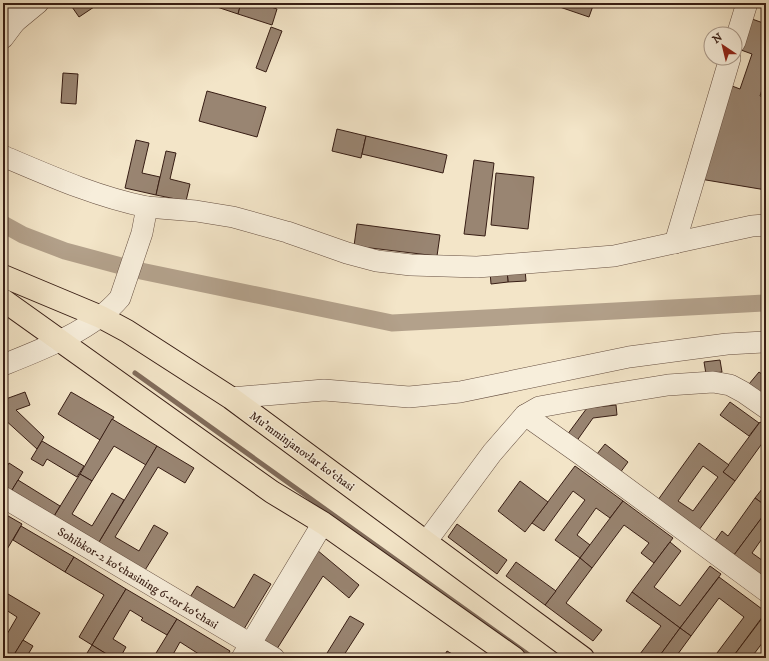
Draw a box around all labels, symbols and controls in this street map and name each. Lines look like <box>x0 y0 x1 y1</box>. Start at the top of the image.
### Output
north arrow <box>703 26 743 66</box>
text: N <box>710 30 726 47</box>
street label: Mu’mminjanovlar ko‘chasi <box>246 408 357 495</box>
street label: Sohibkor-2 ko‘chasining 6-tor ko‘chasi <box>55 524 221 632</box>

